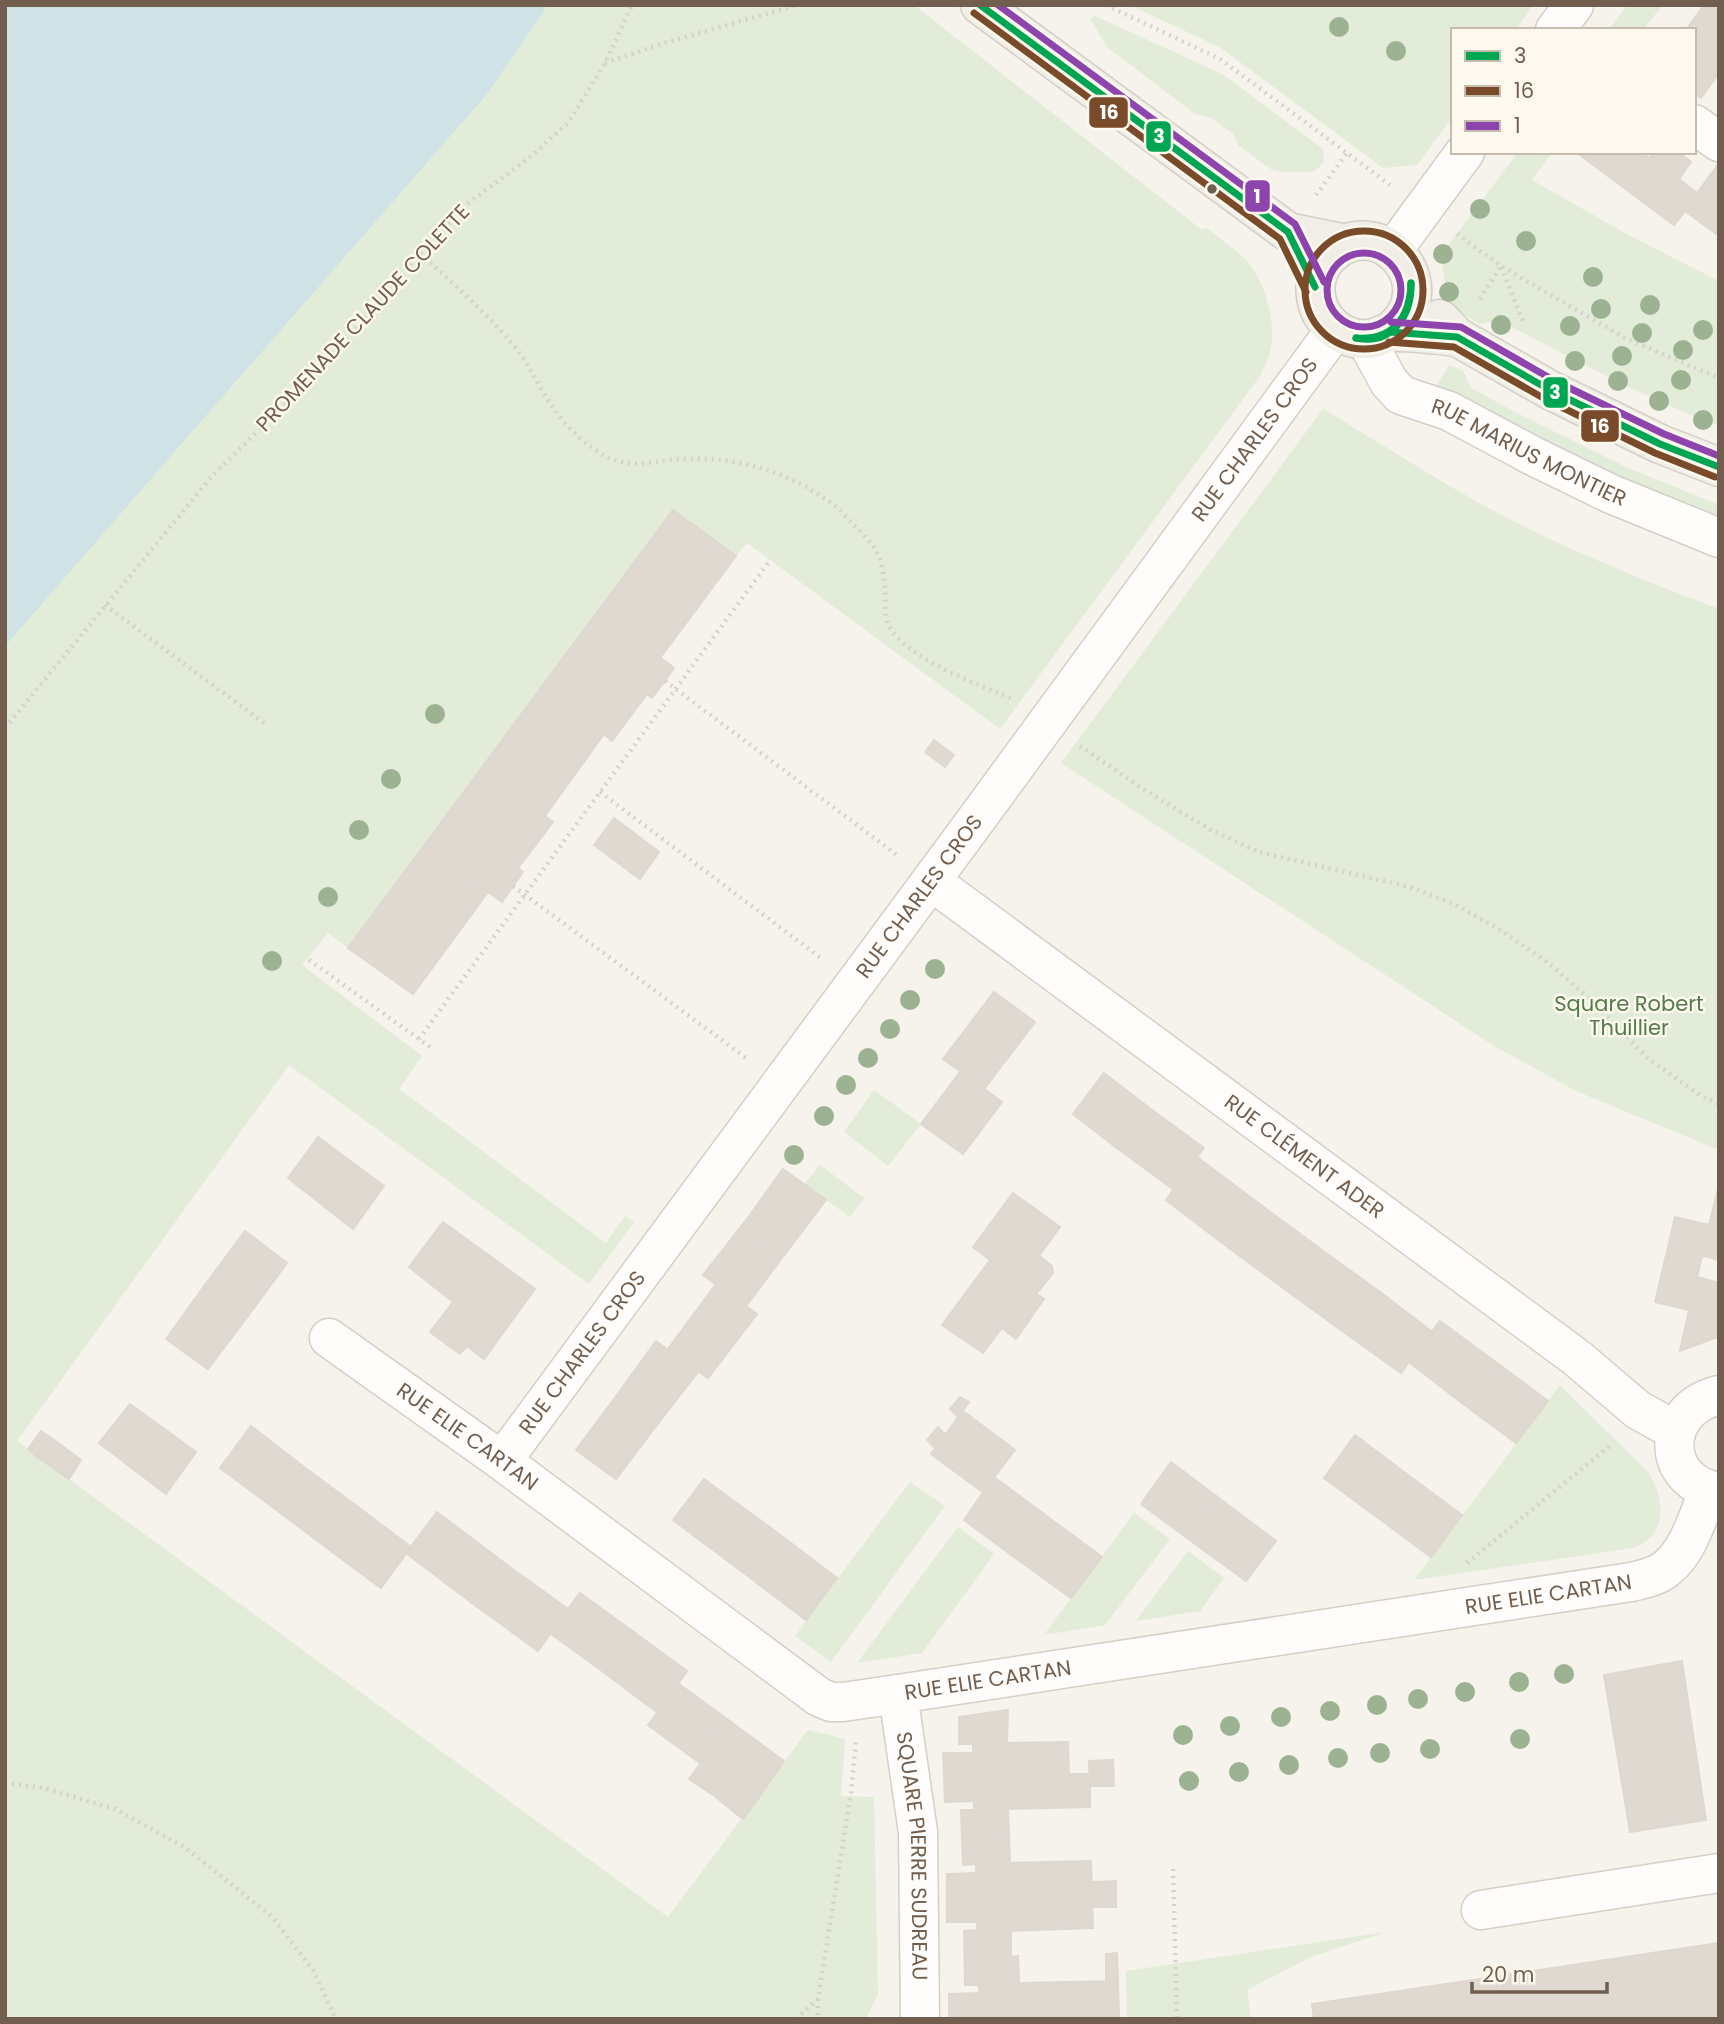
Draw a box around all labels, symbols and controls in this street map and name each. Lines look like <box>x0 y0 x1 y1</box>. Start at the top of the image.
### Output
legend <box>1451 28 1696 154</box>
text: 3 <box>1514 41 1526 70</box>
text: 16 <box>1514 76 1534 105</box>
line badge: 16 <box>1088 96 1129 129</box>
text: 16 <box>1099 99 1119 126</box>
text: 1 <box>1514 111 1521 140</box>
line badge: 3 <box>1145 120 1172 153</box>
text: 3 <box>1153 123 1165 150</box>
line badge: 1 <box>1244 179 1271 213</box>
unlabelled marker <box>1205 182 1219 196</box>
text: 1 <box>1253 183 1261 210</box>
street label: PROMENADE CLAUDE COLETTE <box>249 198 476 438</box>
street label: RUE CHARLES CROS <box>1185 351 1324 527</box>
line badge: 3 <box>1542 376 1569 409</box>
text: 3 <box>1549 379 1561 406</box>
street label: RUE MARIUS MONTIER <box>1428 391 1631 513</box>
line badge: 16 <box>1580 409 1620 443</box>
text: 16 <box>1590 413 1610 440</box>
street label: RUE CHARLES CROS <box>849 809 989 984</box>
park label: Square Robert Thuillier <box>1554 989 1704 1042</box>
street label: RUE CLÉMENT ADER <box>1218 1087 1391 1225</box>
street label: RUE CHARLES CROS <box>512 1264 652 1440</box>
street label: RUE ELIE CARTAN <box>391 1376 545 1497</box>
street label: RUE ELIE CARTAN <box>1463 1567 1634 1621</box>
street label: RUE ELIE CARTAN <box>902 1653 1073 1707</box>
street label: SQUARE PIERRE SUDREAU <box>890 1730 935 1981</box>
scale bar <box>1472 1951 1607 1995</box>
text: 20 m <box>1482 1960 1535 1989</box>

